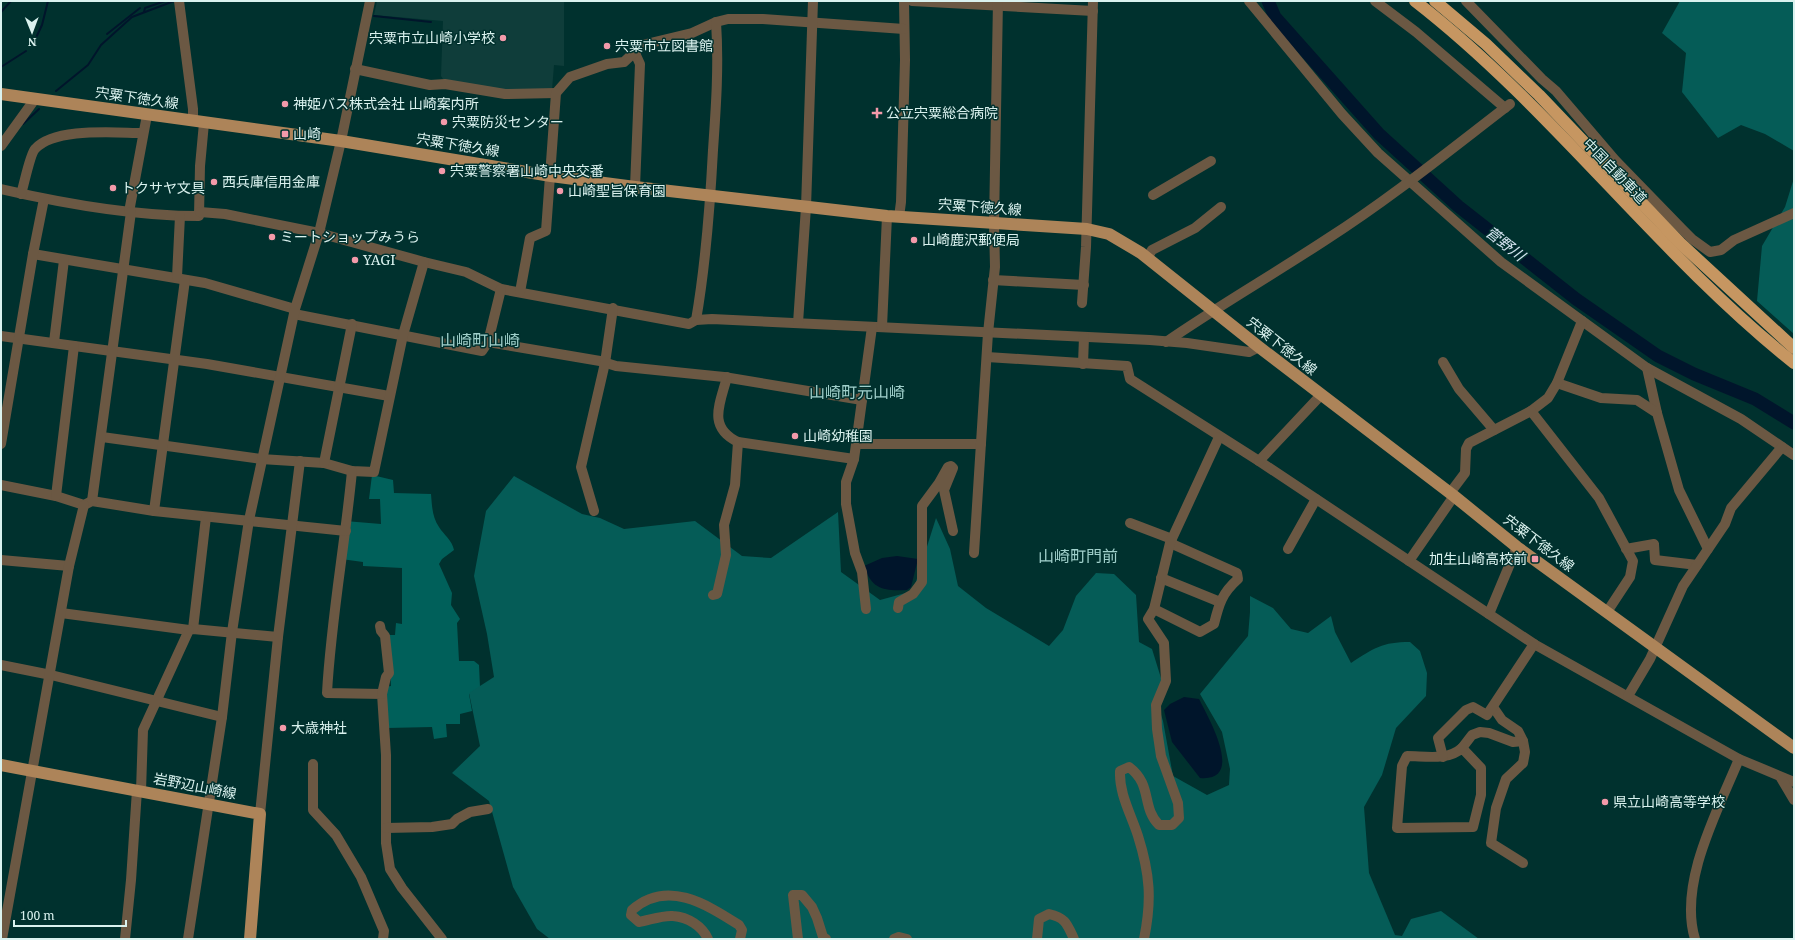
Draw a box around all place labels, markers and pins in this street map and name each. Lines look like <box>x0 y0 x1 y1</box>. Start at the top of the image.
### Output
place label: 宍粟市立山崎小学校 <box>369 28 495 47</box>
marker: 宍粟市立山崎小学校 <box>498 33 508 43</box>
place label: 宍粟市立図書館 <box>615 36 713 55</box>
marker: 宍粟市立図書館 <box>602 41 612 51</box>
place label: 神姫バス株式会社 山崎案内所 <box>293 94 479 113</box>
marker: 神姫バス株式会社 山崎案内所 <box>280 99 290 109</box>
place label: 公立宍粟総合病院 <box>886 103 998 122</box>
marker: 公立宍粟総合病院 <box>871 107 883 119</box>
place label: 宍粟防災センター <box>452 112 564 131</box>
marker: 宍粟防災センター <box>439 117 449 127</box>
place label: 山崎 <box>293 124 321 143</box>
marker: 山崎 <box>280 129 290 139</box>
place label: 宍粟警察署山崎中央交番 <box>450 161 604 180</box>
marker: 宍粟警察署山崎中央交番 <box>437 166 447 176</box>
place label: 西兵庫信用金庫 <box>222 172 320 191</box>
marker: 西兵庫信用金庫 <box>209 177 219 187</box>
place label: トクサヤ文具 <box>121 178 205 197</box>
place label: 山崎聖旨保育園 <box>568 181 666 200</box>
marker: トクサヤ文具 <box>108 183 118 193</box>
marker: 山崎聖旨保育園 <box>555 186 565 196</box>
place label: ミートショップみうら <box>280 227 420 246</box>
place label: 山崎鹿沢郵便局 <box>922 230 1020 249</box>
marker: ミートショップみうら <box>267 232 277 242</box>
marker: 山崎鹿沢郵便局 <box>909 235 919 245</box>
place label: YAGI <box>362 250 396 269</box>
marker: YAGI <box>350 255 360 265</box>
place label: 山崎幼稚園 <box>803 426 873 445</box>
marker: 山崎幼稚園 <box>790 431 800 441</box>
place label: 加生山崎高校前 <box>1429 549 1527 568</box>
marker: 加生山崎高校前 <box>1530 554 1540 564</box>
place label: 大歳神社 <box>291 718 347 737</box>
marker: 大歳神社 <box>278 723 288 733</box>
place label: 県立山崎高等学校 <box>1613 792 1725 811</box>
marker: 県立山崎高等学校 <box>1600 797 1610 807</box>

